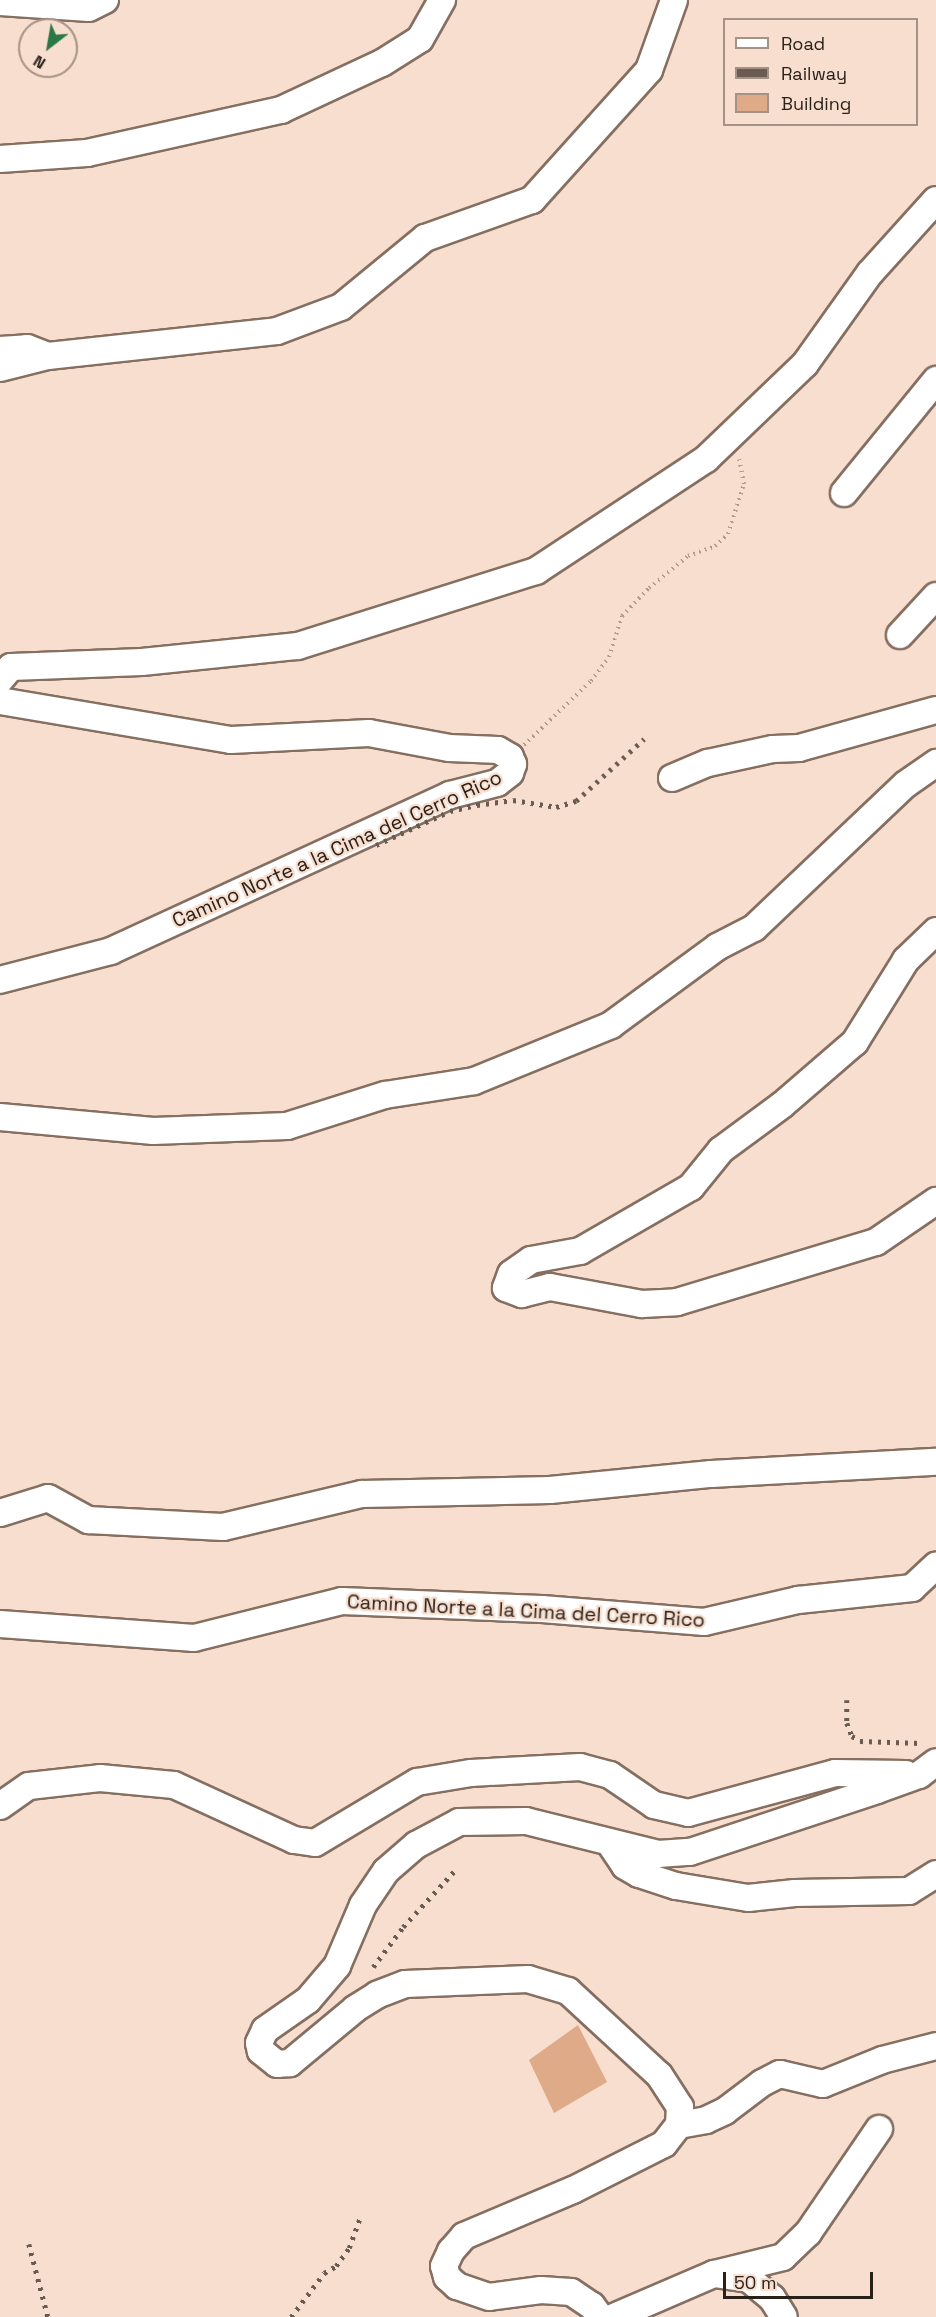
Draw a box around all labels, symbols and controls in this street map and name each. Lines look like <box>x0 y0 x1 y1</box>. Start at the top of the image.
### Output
north arrow <box>18 18 78 78</box>
legend <box>723 18 918 126</box>
text: Road <box>781 32 825 55</box>
text: N <box>30 50 50 74</box>
text: Railway <box>781 62 847 85</box>
text: Building <box>781 92 851 115</box>
street label: Camino Norte a la Cima del Cerro Rico <box>168 765 506 933</box>
street label: Camino Norte a la Cima del Cerro Rico <box>346 1590 706 1632</box>
scale bar <box>726 2260 876 2298</box>
text: 50 m <box>734 2271 776 2294</box>

